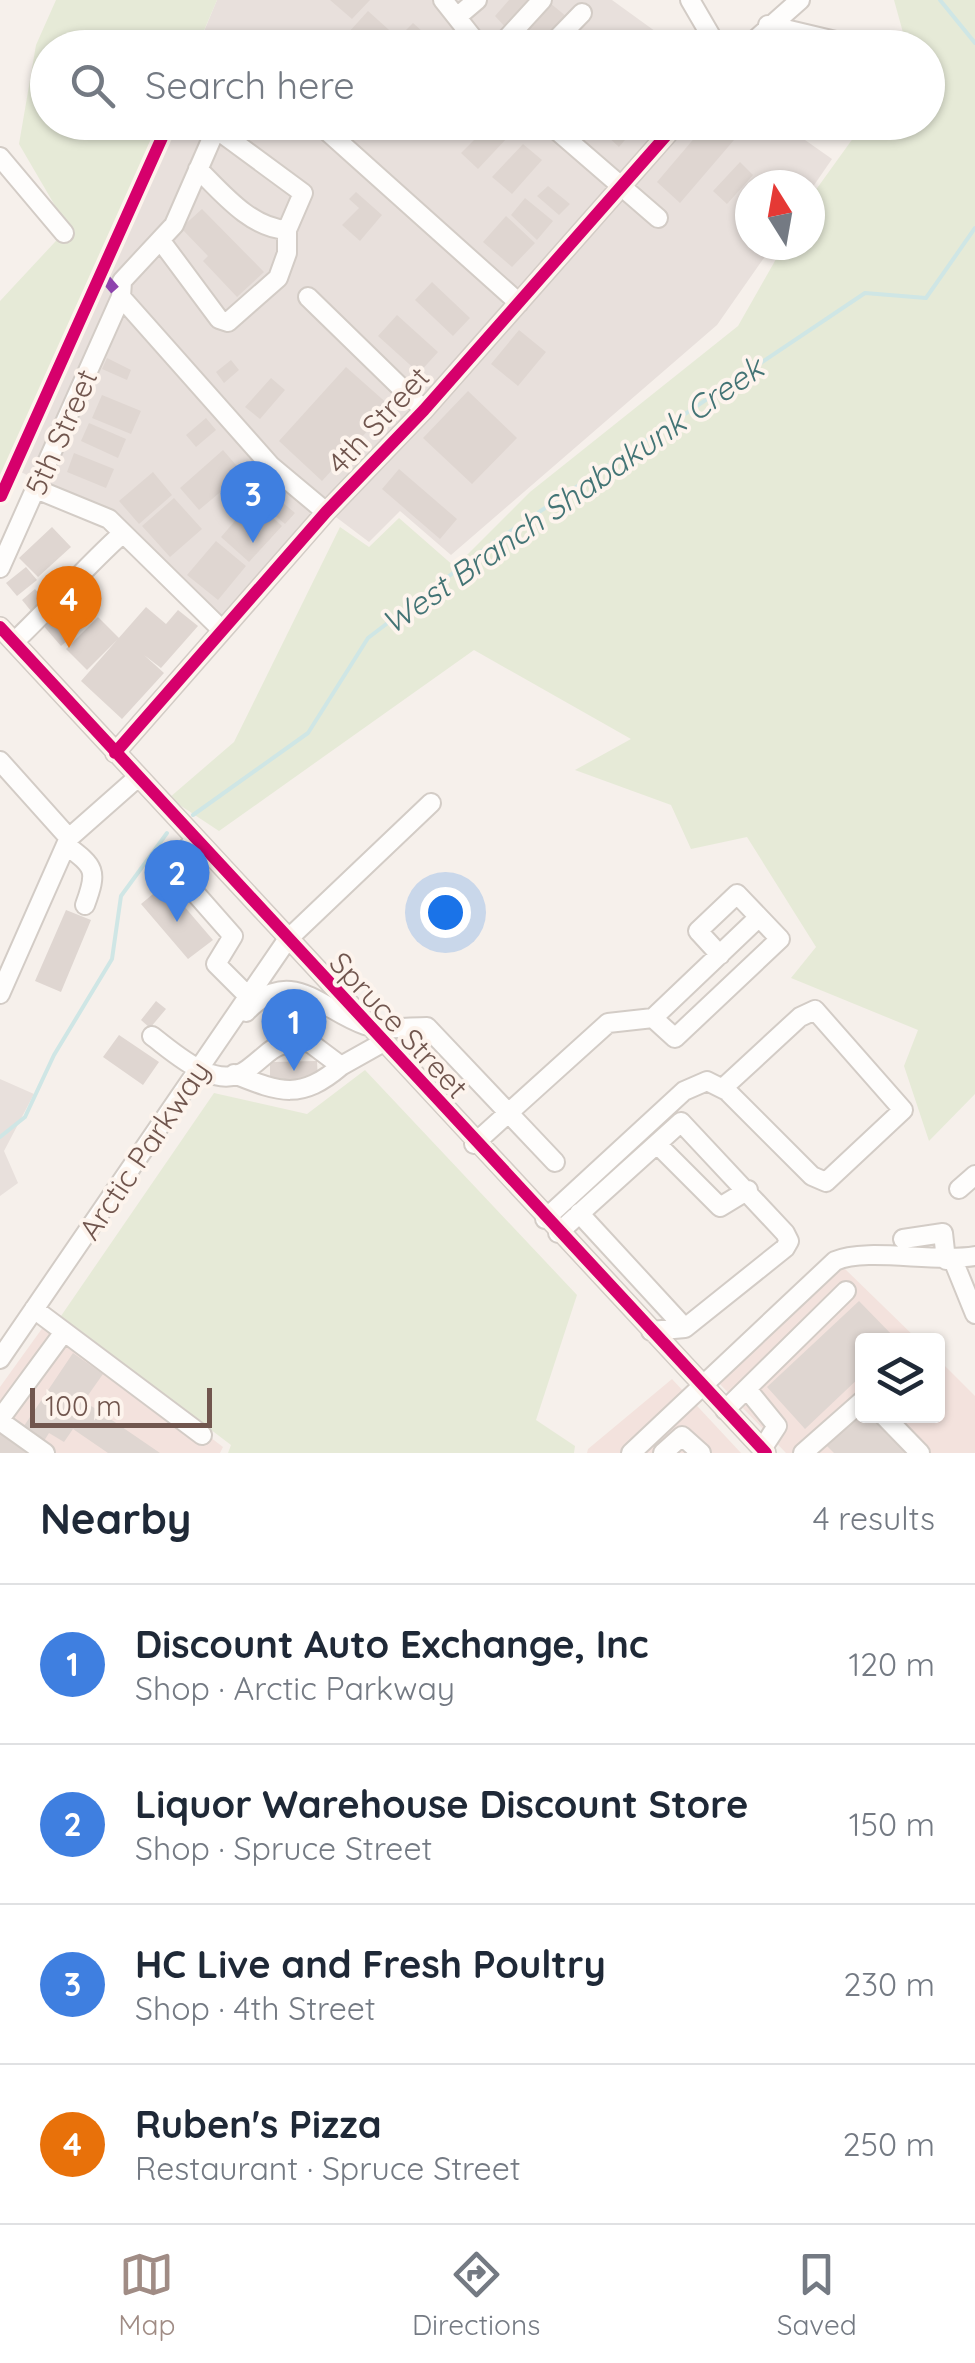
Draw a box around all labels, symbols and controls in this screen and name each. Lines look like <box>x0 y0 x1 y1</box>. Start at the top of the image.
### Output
search box <box>30 30 945 140</box>
icon: search <box>65 58 120 113</box>
text: Search here <box>145 61 355 109</box>
north arrow <box>735 170 825 260</box>
water label: West Branch Shabakunk Creek <box>373 346 773 642</box>
street label: 4th Street <box>319 358 437 482</box>
street label: 5th Street <box>16 363 106 501</box>
pin: 3 <box>220 460 286 543</box>
pin: 4 <box>36 566 102 648</box>
pin: 2 <box>144 840 210 922</box>
your location <box>420 887 471 938</box>
street label: Spruce Street <box>322 944 476 1106</box>
pin: 1 <box>262 988 326 1071</box>
street label: Arctic Parkway <box>70 1053 218 1247</box>
map controls <box>855 1333 945 1423</box>
button: layers <box>855 1333 945 1423</box>
scale bar <box>30 1383 212 1428</box>
text: 100 m <box>45 1388 122 1423</box>
text: Nearby <box>40 1492 191 1545</box>
text: 4 results <box>813 1498 935 1538</box>
text: Discount Auto Exchange, Inc <box>135 1620 649 1668</box>
text: 1 <box>66 1644 79 1684</box>
text: 120 m <box>848 1644 935 1684</box>
text: Shop · Arctic Parkway <box>135 1668 455 1708</box>
text: Liquor Warehouse Discount Store <box>135 1780 748 1828</box>
text: 2 <box>63 1804 82 1844</box>
text: 150 m <box>849 1804 935 1844</box>
text: Shop · Spruce Street <box>135 1828 432 1868</box>
text: HC Live and Fresh Poultry <box>135 1940 606 1988</box>
text: 3 <box>64 1964 81 2004</box>
text: 230 m <box>844 1964 935 2004</box>
text: Shop · 4th Street <box>135 1988 376 2028</box>
text: Ruben's Pizza <box>135 2100 382 2148</box>
text: 4 <box>63 2124 82 2164</box>
text: 250 m <box>843 2124 935 2164</box>
text: Restaurant · Spruce Street <box>135 2148 521 2188</box>
tab: Map <box>118 2247 175 2342</box>
tab: Directions <box>412 2247 540 2342</box>
tab: Saved <box>777 2247 857 2342</box>

